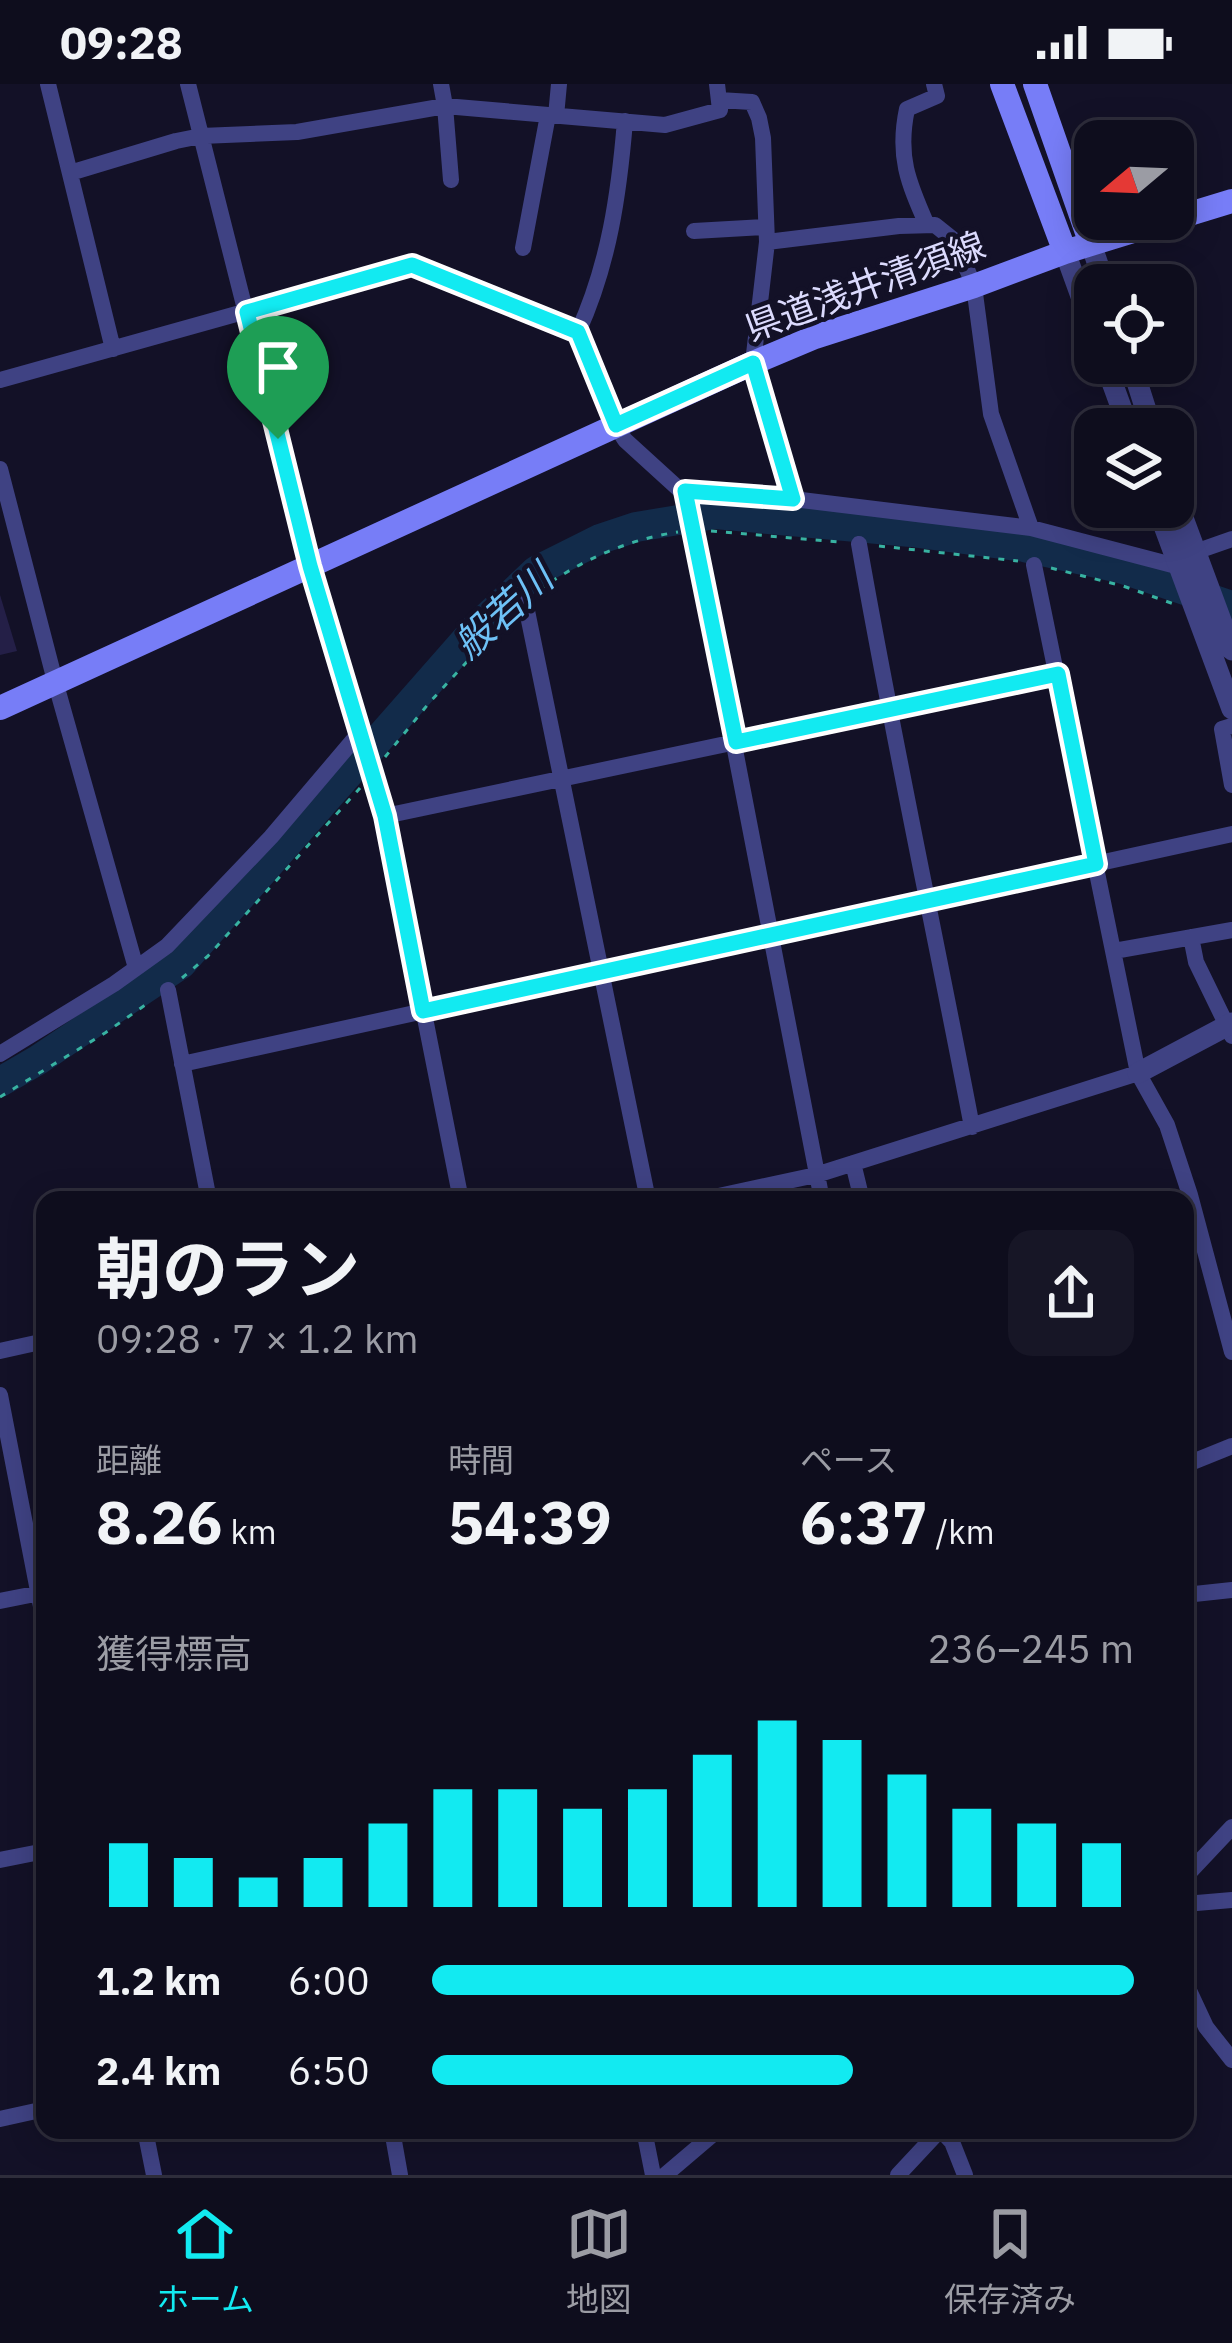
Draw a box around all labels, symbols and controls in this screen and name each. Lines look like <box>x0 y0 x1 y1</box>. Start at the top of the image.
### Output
text: 09:28 <box>60 13 183 71</box>
north arrow <box>1074 120 1194 240</box>
map controls <box>1074 120 1194 528</box>
street label: 県道浅井清須線 <box>738 220 991 351</box>
button: locate <box>1074 264 1194 384</box>
pin <box>227 316 329 439</box>
icon: arrive <box>245 334 311 400</box>
button: layers <box>1074 408 1194 528</box>
water label: 般若川 <box>442 550 566 669</box>
text: 朝のラン <box>96 1225 360 1311</box>
button: share <box>1008 1230 1134 1356</box>
text: 09:28 · 7 × 1.2 km <box>96 1313 419 1364</box>
text: 距離 <box>96 1438 162 1481</box>
text: 時間 <box>448 1438 514 1481</box>
text: ペース <box>800 1438 897 1481</box>
text: 8.26 <box>96 1482 223 1561</box>
text: 54:39 <box>448 1482 612 1561</box>
text: 6:37 <box>800 1482 928 1561</box>
text: km <box>223 1510 277 1553</box>
text: /km <box>928 1510 994 1553</box>
text: 236–245 m <box>927 1623 1134 1674</box>
text: 獲得標高 <box>96 1628 252 1679</box>
text: 1.2 km <box>96 1955 221 2006</box>
text: 6:00 <box>288 1955 370 2006</box>
text: 2.4 km <box>96 2045 221 2096</box>
text: 6:50 <box>288 2045 370 2096</box>
tab: ホーム <box>156 2201 254 2321</box>
tab: 地図 <box>566 2201 632 2321</box>
tab: 保存済み <box>944 2201 1076 2321</box>

